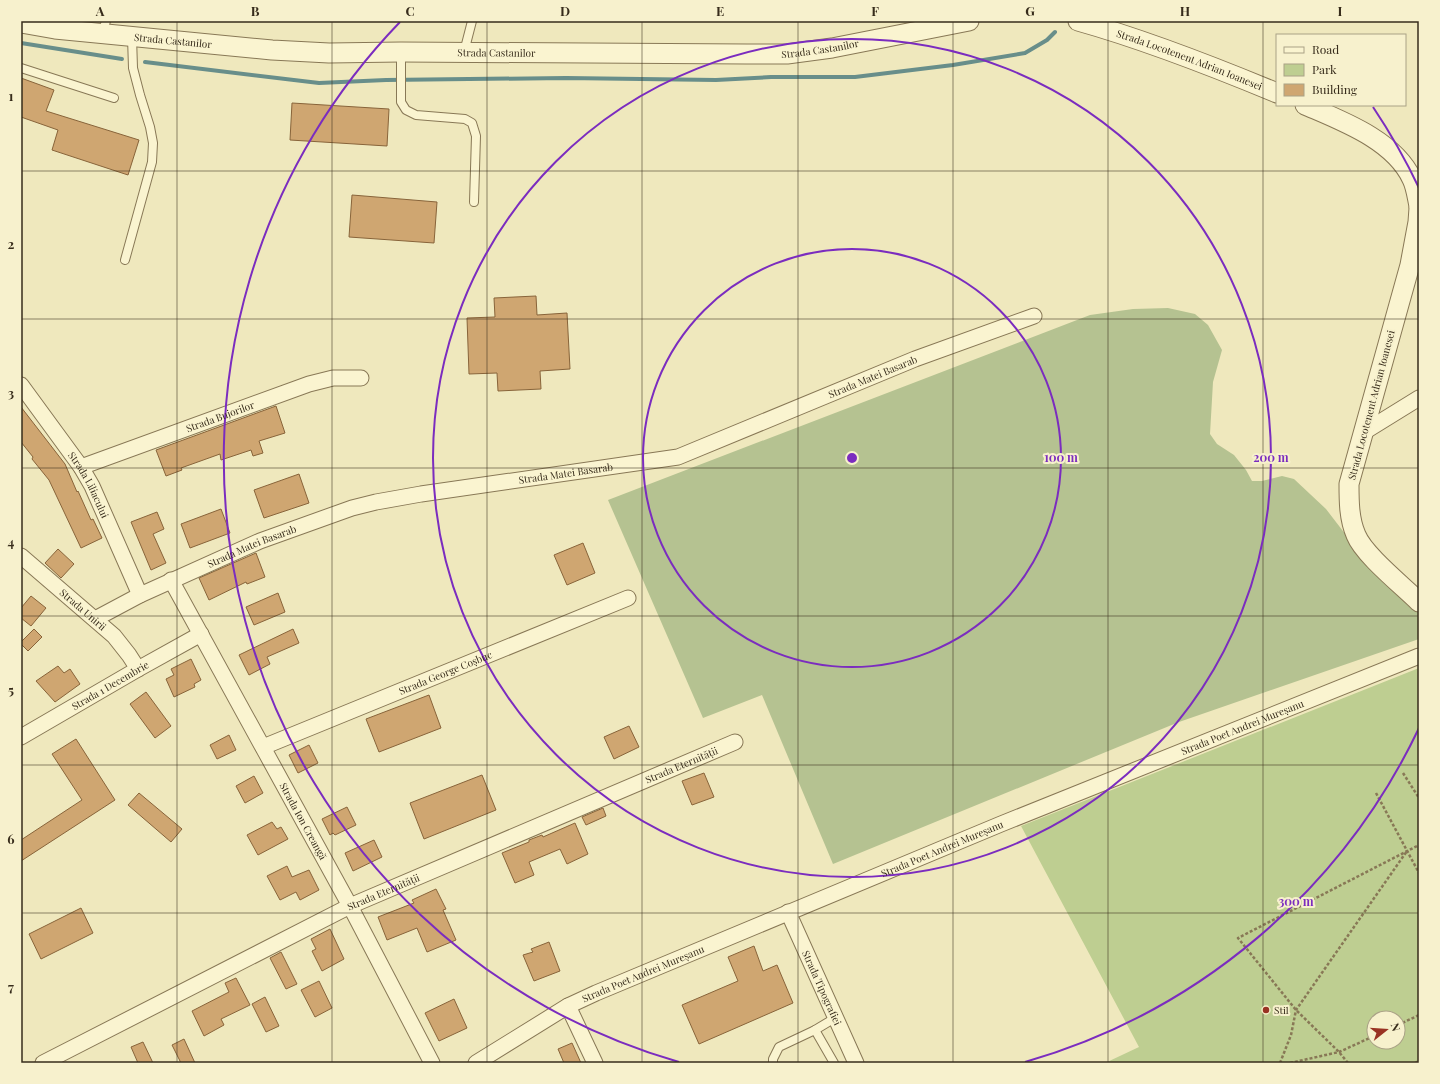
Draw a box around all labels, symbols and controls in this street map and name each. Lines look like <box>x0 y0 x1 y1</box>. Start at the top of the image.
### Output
text: A <box>95 2 105 19</box>
text: B <box>251 2 260 19</box>
text: C <box>405 2 415 19</box>
text: D <box>560 2 570 19</box>
text: E <box>716 2 724 19</box>
text: F <box>871 2 879 19</box>
text: G <box>1025 2 1035 19</box>
text: H <box>1180 2 1190 19</box>
text: I <box>1338 2 1343 19</box>
street label: Strada Locotenent Adrian Ioanesei <box>1115 26 1265 93</box>
street label: Strada Castanilor <box>133 30 213 51</box>
legend <box>1276 34 1406 106</box>
street label: Strada Castanilor <box>781 36 860 61</box>
text: Road <box>1312 41 1339 57</box>
street label: Strada Castanilor <box>457 45 536 60</box>
text: Park <box>1312 61 1337 77</box>
text: Building <box>1312 81 1358 97</box>
text: 1 <box>9 87 14 104</box>
text: 2 <box>8 235 15 252</box>
street label: Strada Locotenent Adrian Ioanesei <box>1344 329 1398 481</box>
street label: Strada Matei Basarab <box>826 352 920 401</box>
text: 3 <box>8 384 14 401</box>
street label: Strada Bujorilor <box>184 397 257 435</box>
street label: Strada Liliacului <box>65 449 112 520</box>
text: 100 m <box>1044 449 1078 465</box>
text: 200 m <box>1253 449 1289 465</box>
centre of rings <box>845 451 859 465</box>
street label: Strada Matei Basarab <box>518 459 614 487</box>
street label: Strada Matei Basarab <box>205 521 298 571</box>
text: 4 <box>8 533 15 550</box>
street label: Strada Unirii <box>57 585 110 634</box>
street label: Strada George Coșbuc <box>397 647 494 698</box>
street label: Strada 1 Decembrie <box>69 657 151 713</box>
text: 5 <box>8 681 14 698</box>
street label: Strada Poet Andrei Mureșanu <box>1179 696 1306 758</box>
street label: Strada Eternității <box>643 743 720 786</box>
street label: Strada Ion Creangă <box>277 780 330 862</box>
street label: Strada Poet Andrei Mureșanu <box>879 817 1005 880</box>
text: 6 <box>7 830 15 847</box>
street label: Strada Eternității <box>345 870 422 913</box>
text: 300 m <box>1279 893 1314 909</box>
street label: Strada Poet Andrei Mureșanu <box>580 942 706 1006</box>
street label: Strada Tipografiei <box>799 948 845 1027</box>
text: 7 <box>8 978 14 995</box>
place label: Stil <box>1274 1003 1289 1017</box>
marker: Stil <box>1261 1005 1271 1015</box>
north arrow <box>1366 1010 1406 1050</box>
text: N <box>1388 1021 1404 1033</box>

